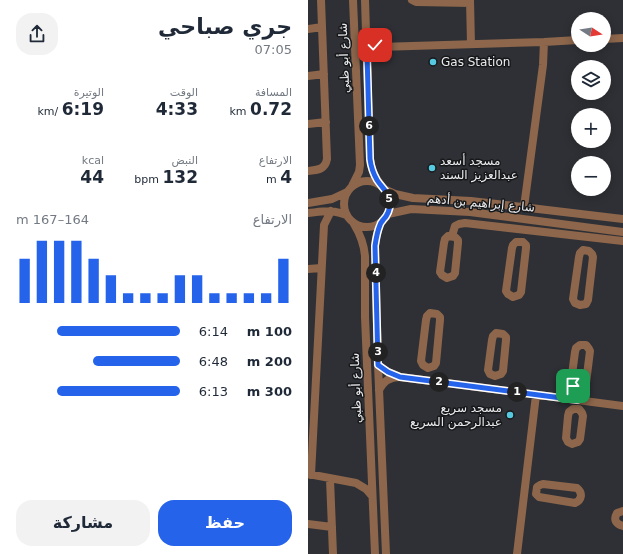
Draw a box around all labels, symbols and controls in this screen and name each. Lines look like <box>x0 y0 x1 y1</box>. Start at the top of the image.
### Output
north arrow <box>571 12 611 52</box>
map controls <box>571 12 611 196</box>
button: share <box>16 13 58 55</box>
text: جري صباحي <box>158 14 292 39</box>
street label: شارع أبو ظبي <box>335 23 353 93</box>
pin <box>358 28 392 62</box>
icon: check <box>364 34 386 56</box>
text: 07:05 <box>255 42 292 57</box>
place label: Gas Station <box>441 55 510 69</box>
marker: Gas Station <box>428 57 438 67</box>
button: layers <box>571 60 611 100</box>
text: الوتيرة <box>74 86 104 99</box>
text: الوقت <box>170 86 198 99</box>
text: المسافة <box>255 86 292 99</box>
text: 6:19 <box>62 99 104 119</box>
text: 4:33 <box>156 99 198 119</box>
text: 0.72 <box>250 99 292 119</box>
text: /km <box>37 105 62 118</box>
text: km <box>229 105 250 118</box>
button: + <box>571 108 611 148</box>
pin: 6 <box>359 116 379 136</box>
text: 6 <box>365 119 373 132</box>
place label: مسجد أسعد عبدالعزيز السند <box>440 153 518 183</box>
text: kcal <box>82 154 104 167</box>
text: النبض <box>171 154 198 167</box>
text: الارتفاع <box>259 154 292 167</box>
button: − <box>571 156 611 196</box>
marker: مسجد أسعد عبدالعزيز السند <box>427 163 437 173</box>
text: 44 <box>80 167 104 187</box>
text: 132 <box>163 167 198 187</box>
text: 4 <box>280 167 292 187</box>
text: bpm <box>134 173 163 186</box>
text: m <box>266 173 280 186</box>
pin: 5 <box>379 189 399 209</box>
street label: شارع إبراهيم بن أدهم <box>426 190 536 216</box>
text: 5 <box>385 192 393 205</box>
text: 164–167 m <box>16 212 89 227</box>
text: الارتفاع <box>253 212 292 227</box>
pin: 4 <box>366 263 386 283</box>
text: 4 <box>372 266 380 279</box>
text: 6:14 <box>199 324 228 339</box>
text: 100 m <box>247 324 292 339</box>
pin: 3 <box>368 342 388 362</box>
text: 3 <box>374 345 382 358</box>
street label: شارع أبو ظبي <box>347 353 365 423</box>
text: 6:48 <box>199 354 228 369</box>
text: 200 m <box>247 354 292 369</box>
pin <box>556 369 590 403</box>
pin: 2 <box>429 372 449 392</box>
text: 2 <box>435 375 443 388</box>
icon: arrive <box>562 375 584 397</box>
pin: 1 <box>507 382 527 402</box>
text: 6:13 <box>199 384 228 399</box>
text: 300 m <box>247 384 292 399</box>
text: 1 <box>513 385 521 398</box>
place label: مسجد سريع عبدالرحمن السريع <box>410 401 502 430</box>
marker: مسجد سريع عبدالرحمن السريع <box>505 410 515 420</box>
button: مشاركة <box>16 500 150 546</box>
button: حفظ <box>158 500 292 546</box>

